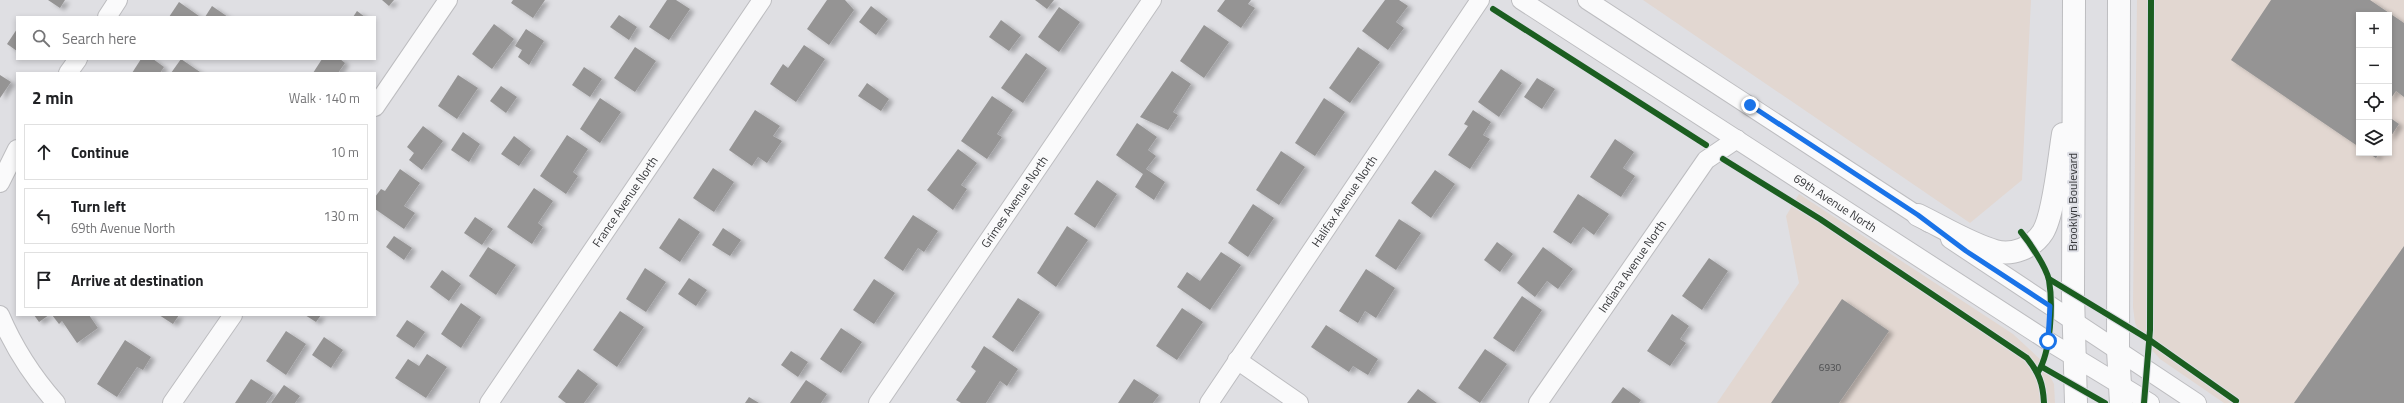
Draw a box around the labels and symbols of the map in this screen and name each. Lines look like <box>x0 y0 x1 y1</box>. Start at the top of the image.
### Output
route end <box>1741 96 1759 114</box>
street label: Halifax Avenue North <box>1306 151 1382 251</box>
street label: France Avenue North <box>587 152 662 251</box>
street label: Grimes Avenue North <box>976 152 1052 252</box>
street label: Brooklyn Boulevard <box>2063 153 2082 251</box>
street label: 69th Avenue North <box>1790 169 1881 237</box>
street label: Indiana Avenue North <box>1593 216 1671 316</box>
route start <box>2039 332 2057 350</box>
house number: 6930 <box>1819 360 1842 375</box>

